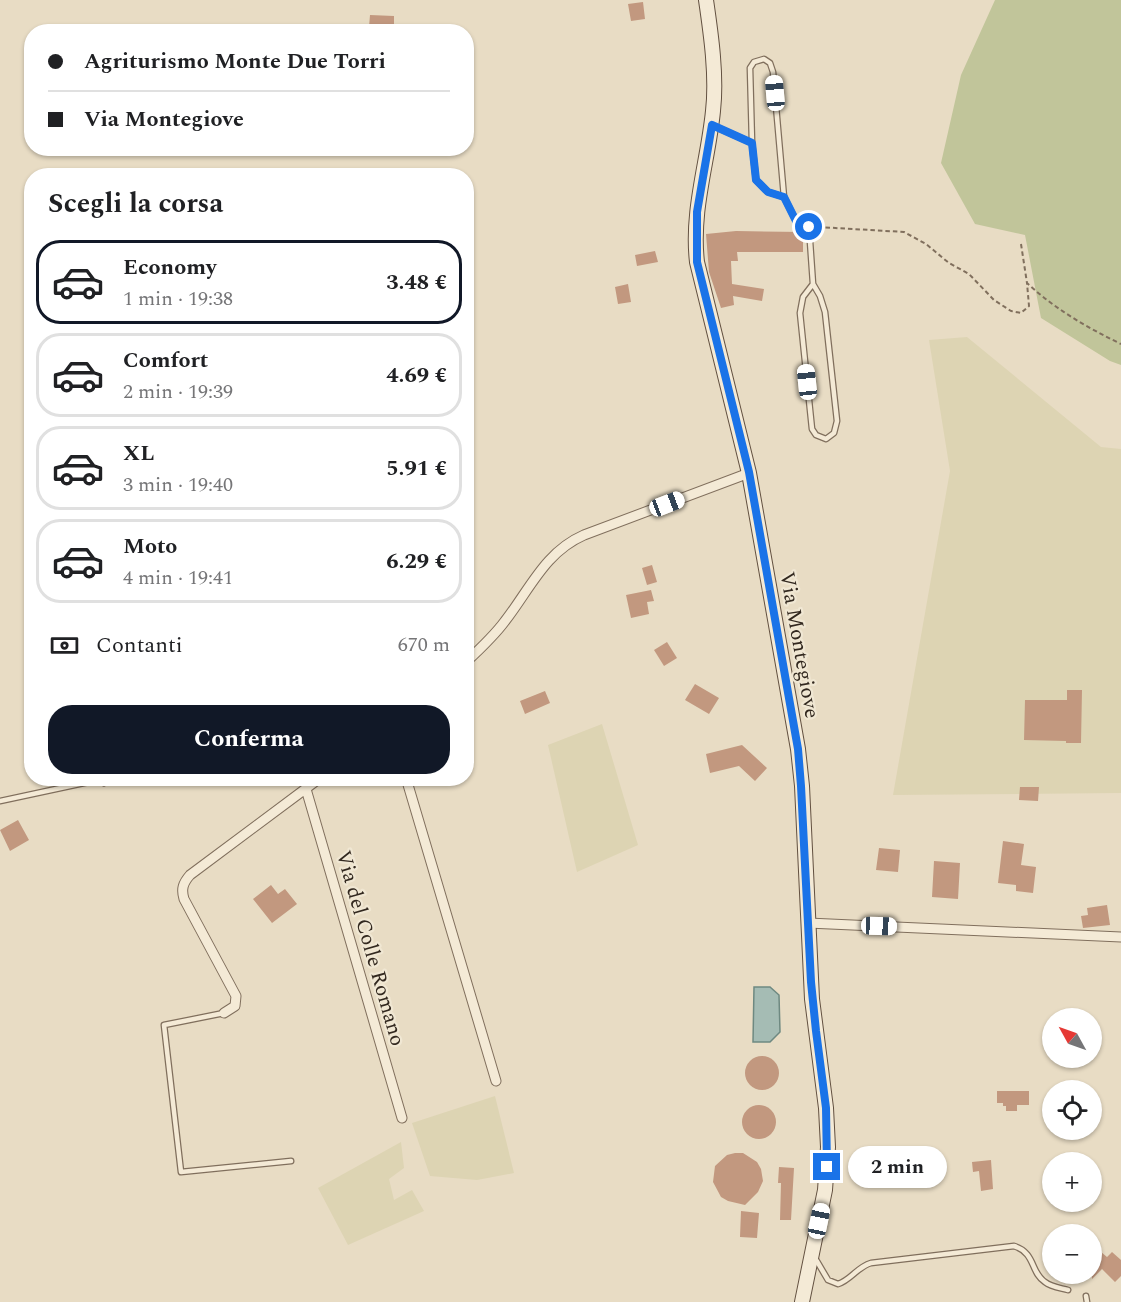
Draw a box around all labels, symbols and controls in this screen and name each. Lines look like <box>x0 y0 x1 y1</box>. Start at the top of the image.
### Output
text: Agriturismo Monte Due Torri <box>84 45 386 78</box>
car <box>764 74 786 112</box>
text: Via Montegiove <box>84 103 244 136</box>
text: Scegli la corsa <box>48 183 223 225</box>
route start <box>795 213 822 240</box>
text: Economy <box>123 251 216 284</box>
icon: car <box>51 255 105 309</box>
text: 3.48 € <box>386 266 447 299</box>
text: 1 min · 19:38 <box>123 284 233 314</box>
text: Comfort <box>123 344 208 377</box>
icon: car <box>51 348 105 402</box>
text: 4.69 € <box>386 359 447 392</box>
car <box>796 363 818 401</box>
text: 2 min · 19:39 <box>123 377 233 407</box>
text: XL <box>123 437 154 470</box>
icon: car <box>51 441 105 495</box>
text: 5.91 € <box>386 452 447 485</box>
text: 3 min · 19:40 <box>123 470 233 500</box>
car <box>647 489 687 519</box>
text: Moto <box>123 530 177 563</box>
icon: car <box>51 534 105 588</box>
text: 6.29 € <box>386 545 447 578</box>
text: 4 min · 19:41 <box>123 563 233 593</box>
street label: Via Montegiove <box>770 569 828 721</box>
icon: cash <box>48 629 81 662</box>
text: Contanti <box>96 629 183 662</box>
text: 670 m <box>398 630 450 660</box>
button: Conferma <box>48 705 450 774</box>
street label: Via del Colle Romano <box>327 847 413 1050</box>
car <box>861 916 897 936</box>
north arrow <box>1042 1008 1102 1068</box>
map controls <box>1042 1008 1102 1284</box>
button: locate <box>1042 1080 1102 1140</box>
callout: 2 min <box>848 1146 947 1188</box>
text: 2 min <box>871 1152 924 1182</box>
button: + <box>1042 1152 1102 1212</box>
route end <box>813 1153 840 1180</box>
car <box>806 1202 832 1240</box>
button: − <box>1042 1224 1102 1284</box>

